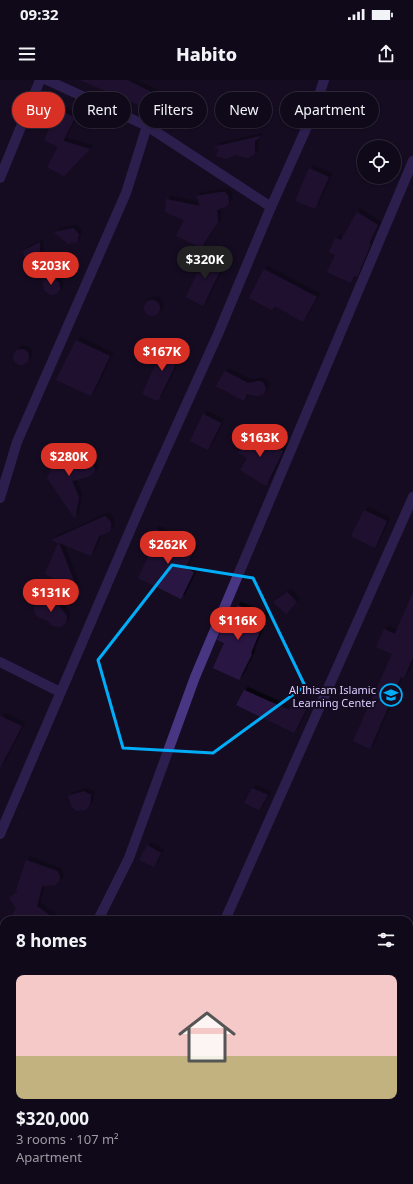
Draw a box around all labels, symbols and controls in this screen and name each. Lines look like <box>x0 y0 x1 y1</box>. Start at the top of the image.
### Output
text: 09:32 <box>20 4 59 24</box>
text: Habito <box>176 42 237 66</box>
icon: menu <box>16 43 38 65</box>
icon: share <box>375 43 397 65</box>
chip: Buy <box>12 92 65 128</box>
chip: Rent <box>73 92 131 128</box>
chip: Filters <box>139 92 207 128</box>
chip: New <box>215 92 272 128</box>
chip: Apartment <box>280 92 379 128</box>
map controls <box>357 140 401 184</box>
button: locate <box>357 140 401 184</box>
pin: $320K <box>177 246 233 280</box>
text: $320K <box>186 250 224 268</box>
pin: $203K <box>23 252 79 286</box>
text: $203K <box>32 256 70 274</box>
pin: $167K <box>134 338 190 372</box>
text: $167K <box>143 342 181 360</box>
pin: $163K <box>232 424 288 458</box>
text: $163K <box>241 428 279 446</box>
pin: $280K <box>41 443 97 477</box>
text: $280K <box>50 447 88 465</box>
pin: $262K <box>140 531 196 565</box>
text: $262K <box>149 535 187 553</box>
pin: $131K <box>23 579 79 613</box>
text: $131K <box>32 583 70 601</box>
pin: $116K <box>210 607 266 641</box>
text: $116K <box>219 611 257 629</box>
place label: Al Ihisam Islamic Learning Center <box>289 682 376 710</box>
school or university icon: Al Ihisam Islamic Learning Center <box>378 682 404 708</box>
text: 8 homes <box>16 929 87 952</box>
icon: filters <box>375 929 397 951</box>
icon: home <box>171 1001 243 1073</box>
text: $320,000 <box>16 1107 89 1130</box>
text: 3 rooms · 107 m² <box>16 1130 119 1148</box>
text: Apartment <box>16 1148 82 1166</box>

